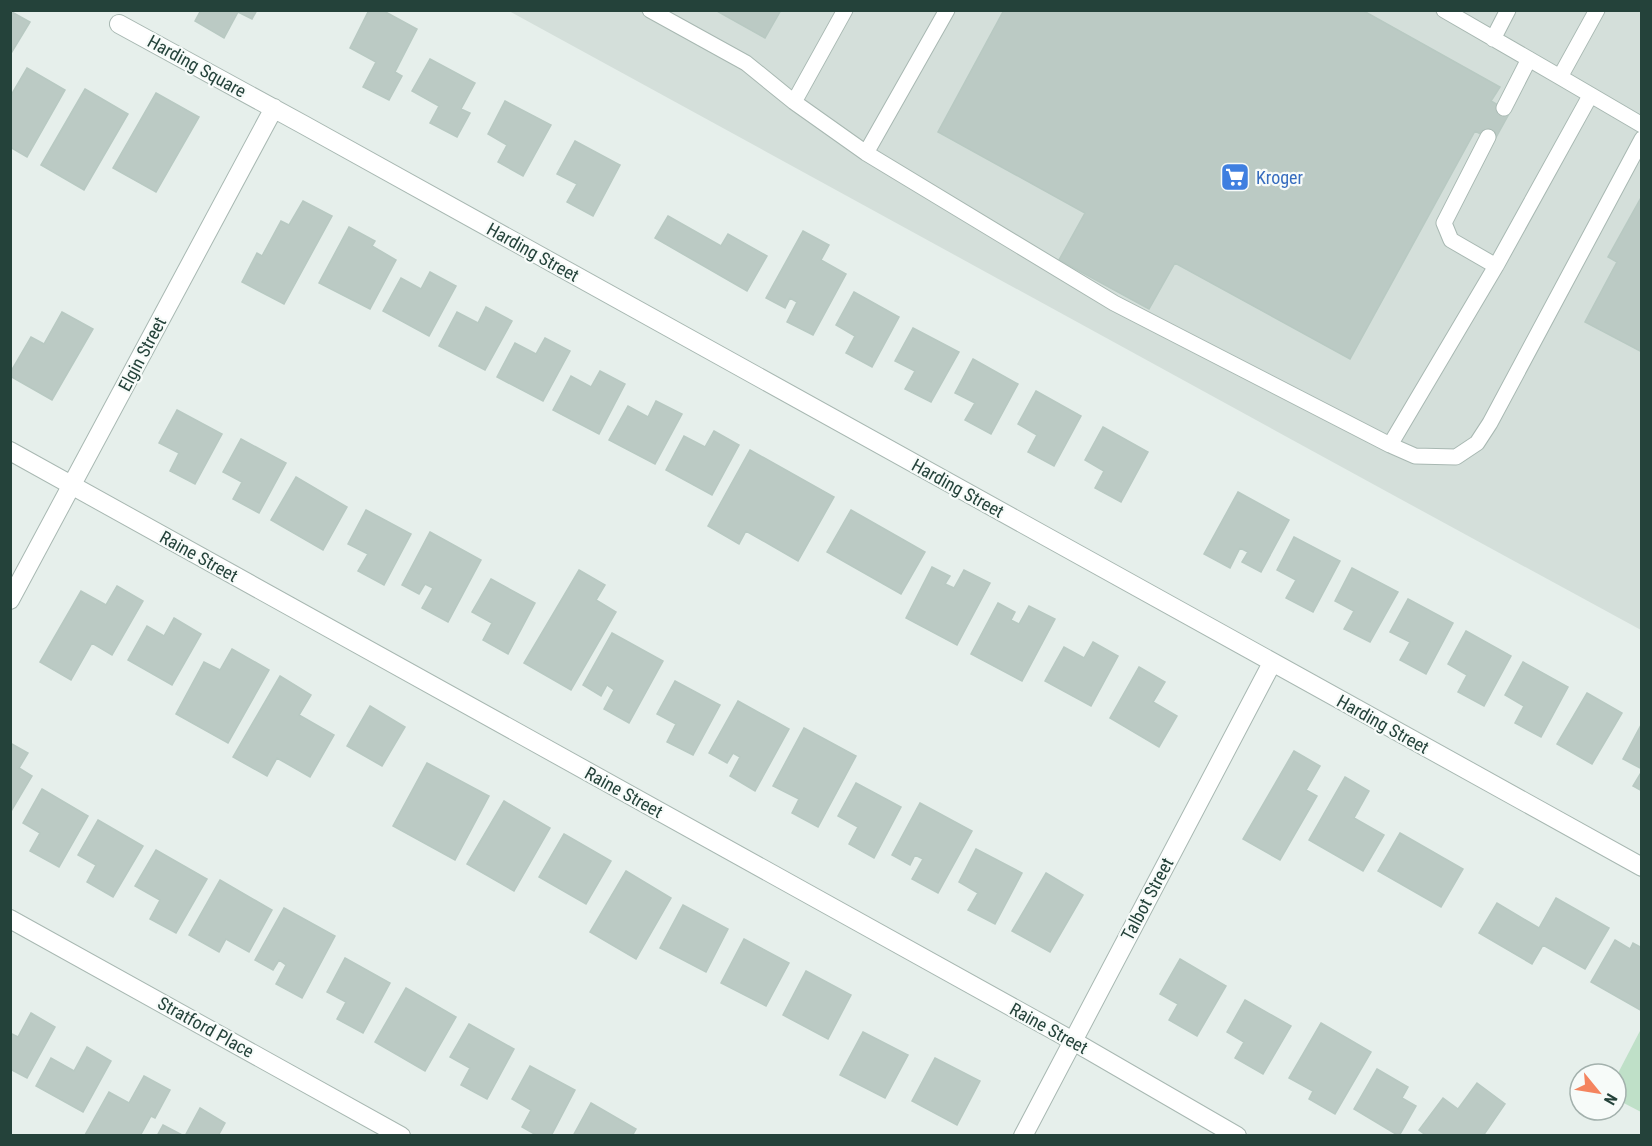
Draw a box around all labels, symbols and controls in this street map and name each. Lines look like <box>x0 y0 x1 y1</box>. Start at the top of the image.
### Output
street label: Harding Square <box>144 30 250 102</box>
supermarket icon: Kroger <box>1219 161 1251 193</box>
place label: Kroger <box>1256 167 1303 188</box>
street label: Harding Street <box>483 218 583 286</box>
street label: Elgin Street <box>114 313 170 395</box>
street label: Harding Street <box>908 454 1008 522</box>
street label: Raine Street <box>156 526 242 586</box>
street label: Harding Street <box>1333 690 1433 758</box>
street label: Raine Street <box>581 762 667 822</box>
street label: Talbot Street <box>1116 854 1178 944</box>
street label: Stratford Place <box>154 992 258 1062</box>
street label: Raine Street <box>1006 998 1092 1058</box>
north arrow <box>1568 1062 1628 1122</box>
text: N <box>1600 1090 1621 1108</box>

